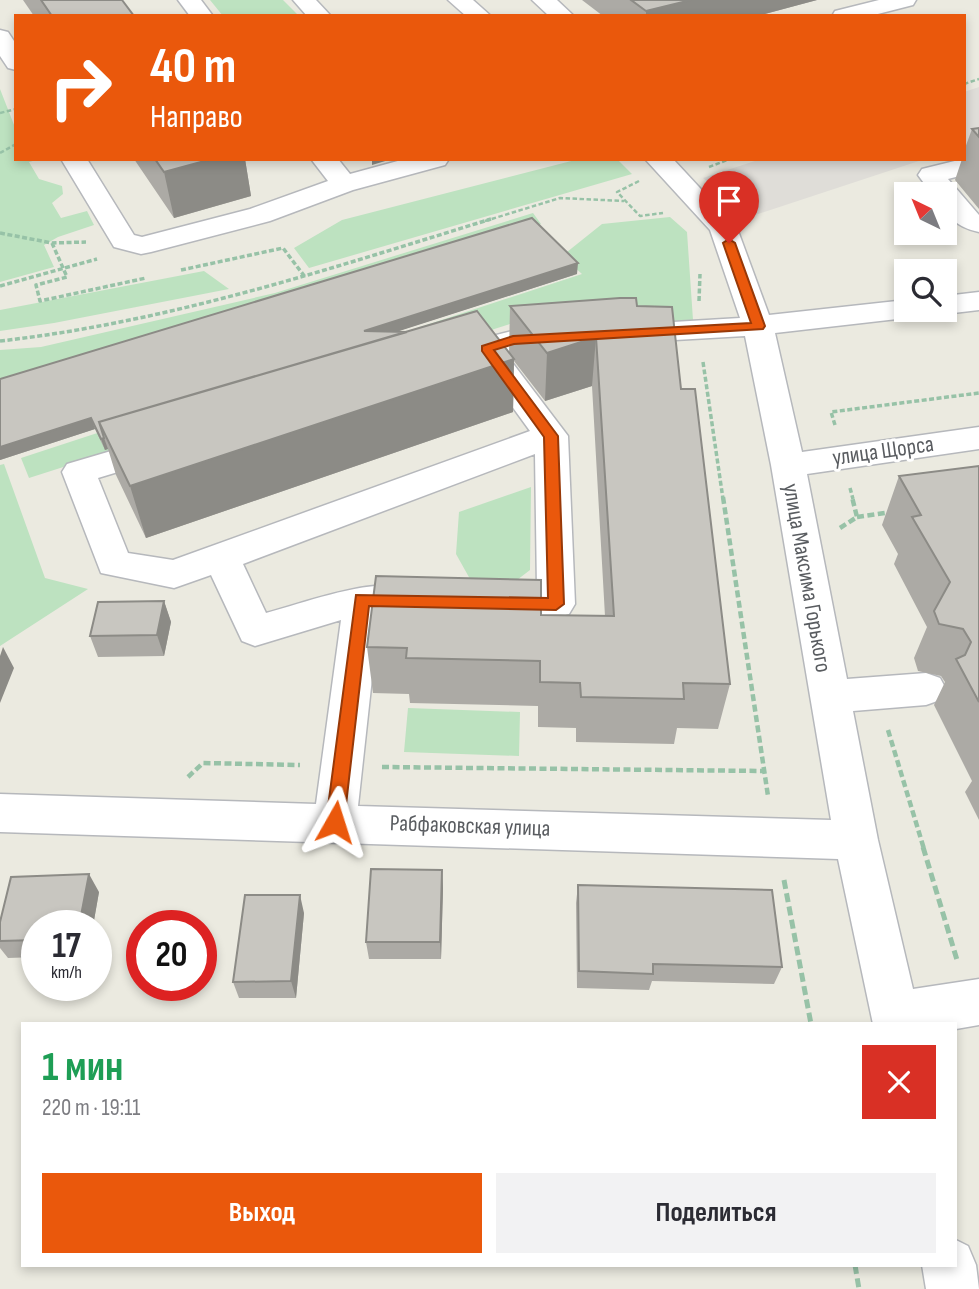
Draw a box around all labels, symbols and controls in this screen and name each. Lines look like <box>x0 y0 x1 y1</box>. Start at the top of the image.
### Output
text: 40 m <box>150 38 236 97</box>
icon: right <box>35 42 126 133</box>
text: Направо <box>150 98 243 137</box>
pin <box>699 171 759 243</box>
icon: arrive <box>710 182 748 220</box>
north arrow <box>894 182 957 245</box>
map controls <box>894 182 957 322</box>
button: search <box>894 259 957 322</box>
street label: улица Щорса <box>831 430 935 472</box>
street label: улица Максима Горького <box>777 481 837 675</box>
position arrow <box>298 785 372 859</box>
street label: Рабфаковская улица <box>389 809 551 843</box>
speed limit sign: 20 <box>126 910 217 1001</box>
text: 17 <box>52 925 81 968</box>
text: km/h <box>51 962 82 983</box>
text: 1 мин <box>42 1042 123 1093</box>
button: close <box>862 1045 936 1119</box>
text: 220 m · 19:11 <box>42 1094 140 1122</box>
button: Выход <box>42 1173 482 1253</box>
button: Поделиться <box>496 1173 936 1253</box>

